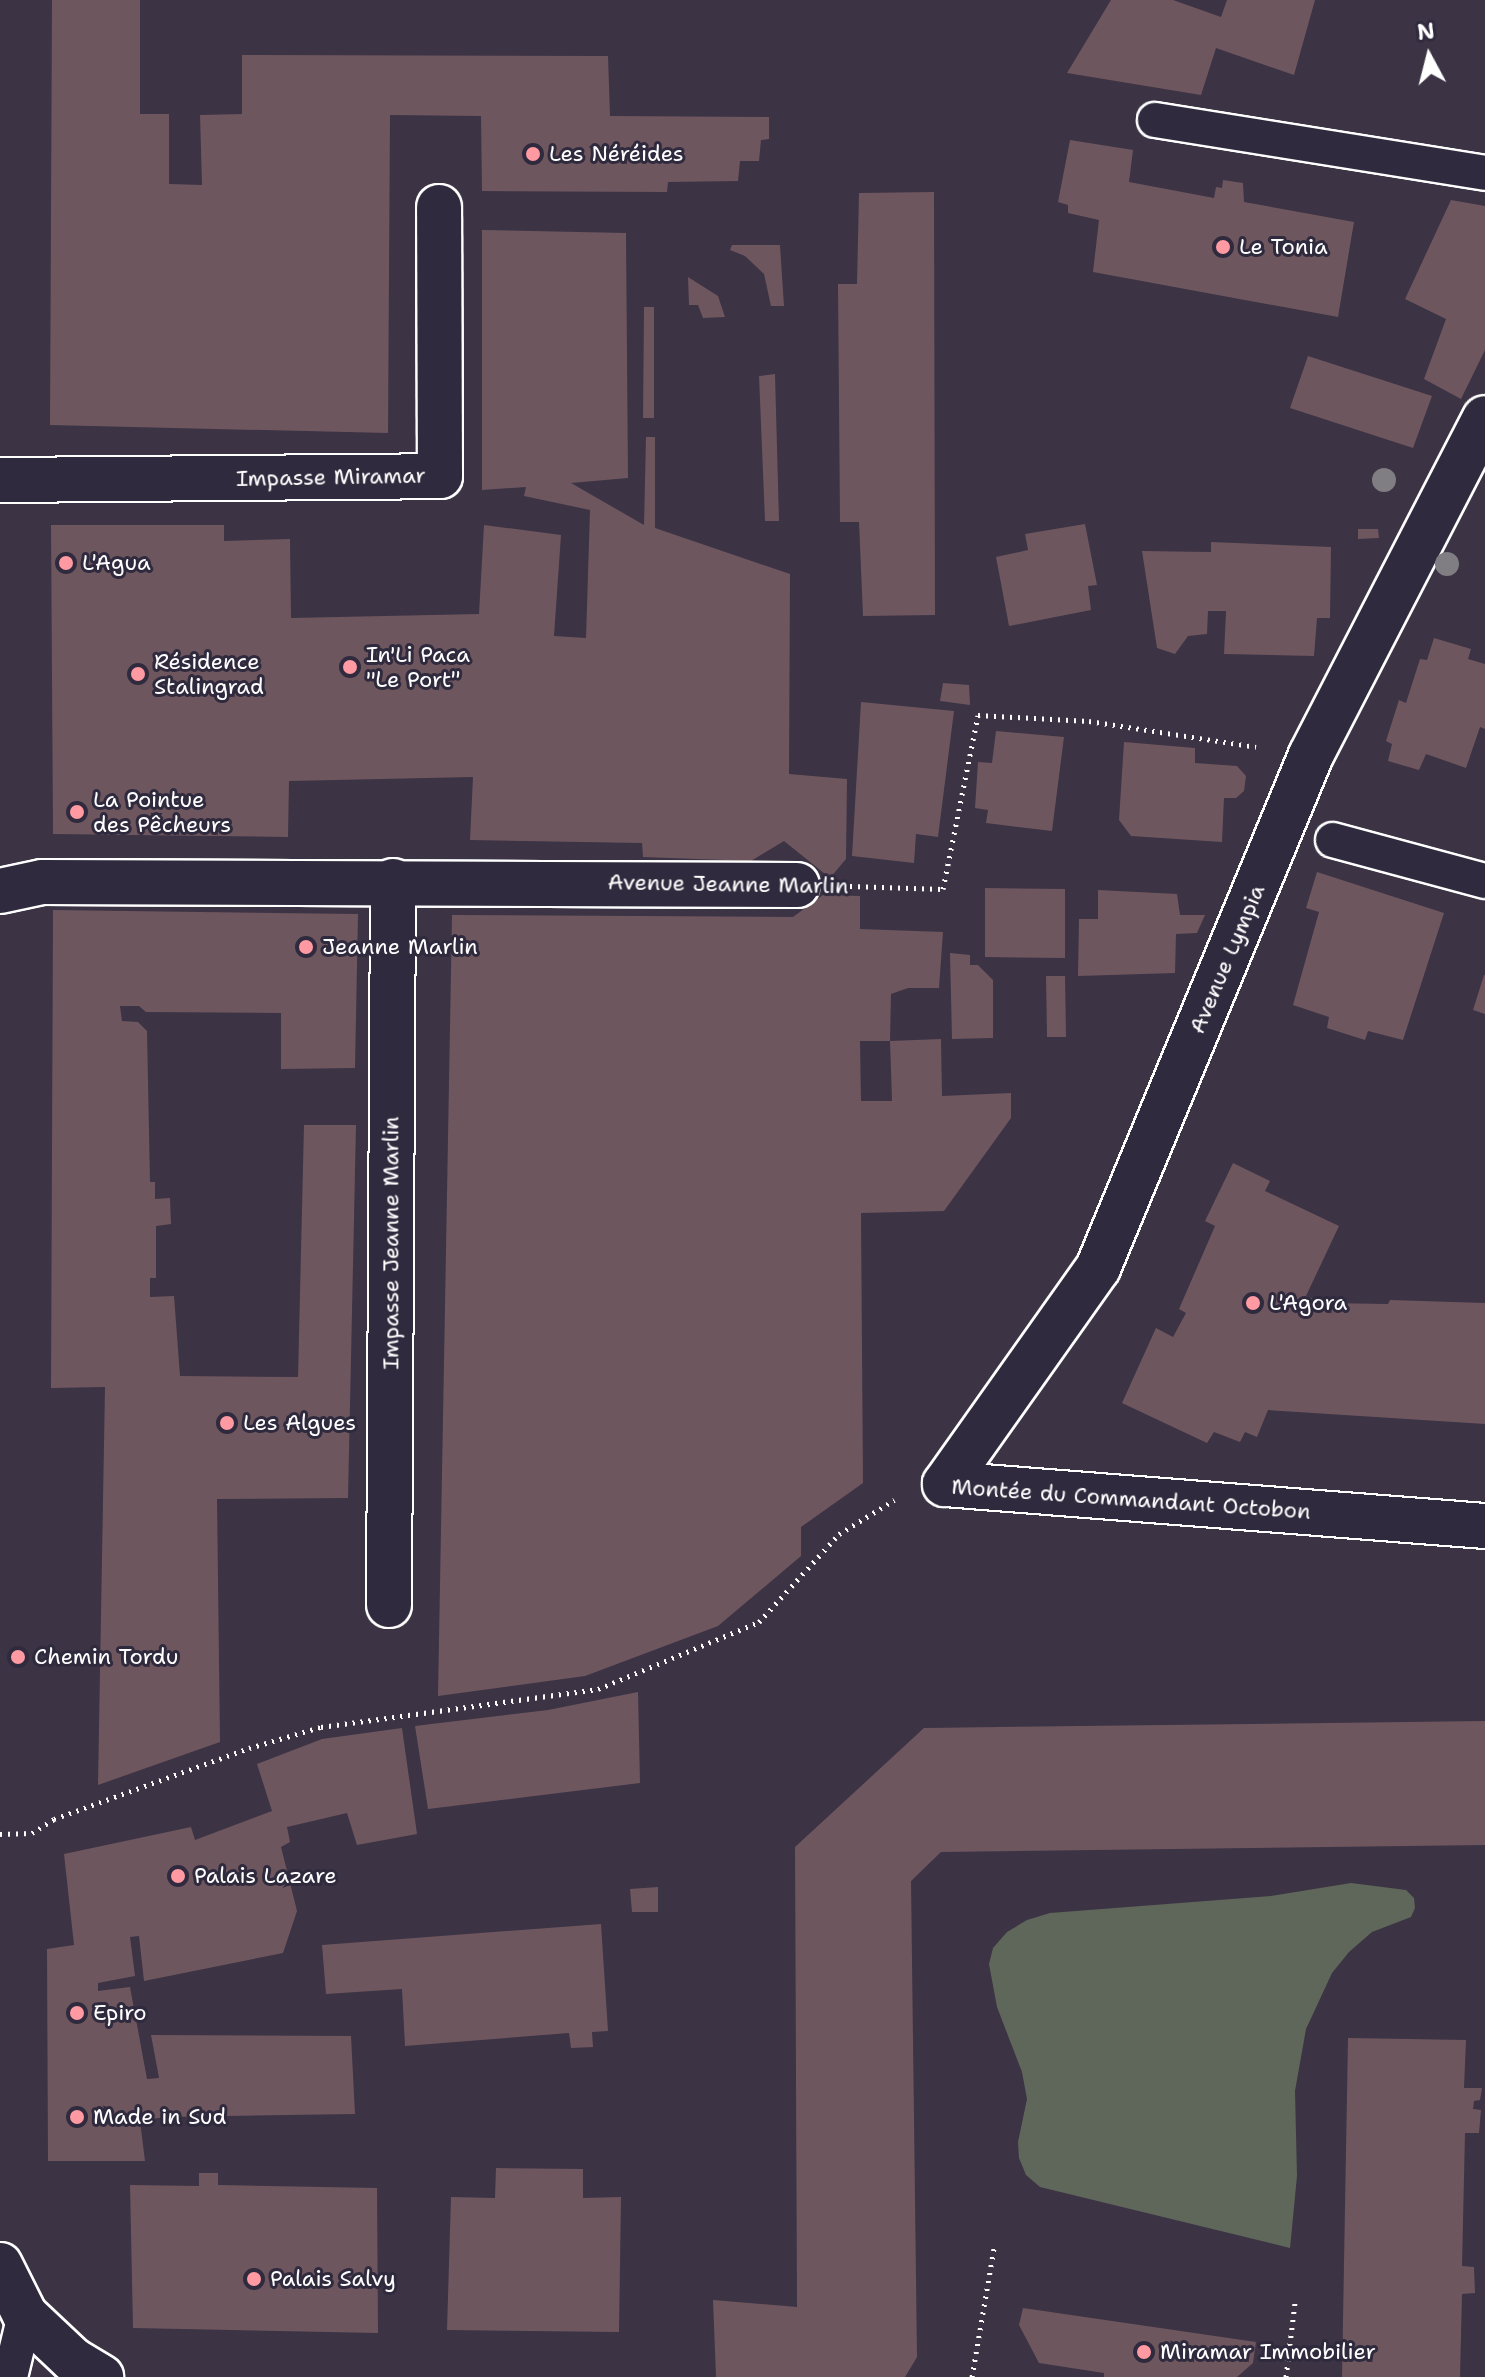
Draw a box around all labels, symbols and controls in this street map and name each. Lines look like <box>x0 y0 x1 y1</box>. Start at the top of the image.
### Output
north arrow <box>1389 16 1469 96</box>
text: N <box>1416 16 1436 47</box>
place label: Les Néréides <box>549 141 684 167</box>
marker: Les Néréides <box>524 145 542 163</box>
place label: Le Tonia <box>1239 234 1328 260</box>
marker: Le Tonia <box>1214 238 1232 256</box>
street label: Impasse Miramar <box>236 462 426 492</box>
place label: L'Agua <box>82 550 151 576</box>
marker: L'Agua <box>57 554 75 572</box>
place label: In'Li Paca "Le Port" <box>366 641 470 692</box>
place label: Résidence Stalingrad <box>154 648 264 700</box>
marker: In'Li Paca "Le Port" <box>341 658 359 676</box>
marker: Résidence Stalingrad <box>129 665 147 683</box>
place label: La Pointue des Pêcheurs <box>93 786 231 838</box>
marker: La Pointue des Pêcheurs <box>68 803 86 821</box>
street label: Avenue Jeanne Marlin <box>607 869 849 899</box>
street label: Avenue Lympia <box>1184 880 1270 1038</box>
place label: Jeanne Marlin <box>322 934 478 960</box>
marker: Jeanne Marlin <box>297 938 315 956</box>
street label: Impasse Jeanne Marlin <box>378 1116 404 1370</box>
place label: L'Agora <box>1269 1290 1347 1316</box>
marker: L'Agora <box>1244 1294 1262 1312</box>
place label: Les Algues <box>243 1410 356 1436</box>
marker: Les Algues <box>218 1414 236 1432</box>
street label: Montée du Commandant Octobon <box>951 1473 1311 1525</box>
place label: Chemin Tordu <box>34 1644 178 1670</box>
marker: Chemin Tordu <box>9 1648 27 1666</box>
place label: Palais Lazare <box>194 1863 337 1889</box>
marker: Palais Lazare <box>169 1867 187 1885</box>
place label: Epiro <box>93 2000 147 2026</box>
marker: Epiro <box>68 2004 86 2022</box>
place label: Made in Sud <box>93 2104 226 2130</box>
marker: Made in Sud <box>68 2108 86 2126</box>
place label: Palais Salvy <box>270 2266 396 2292</box>
marker: Palais Salvy <box>245 2270 263 2288</box>
place label: Miramar Immobilier <box>1160 2339 1376 2365</box>
marker: Miramar Immobilier <box>1135 2343 1153 2361</box>

